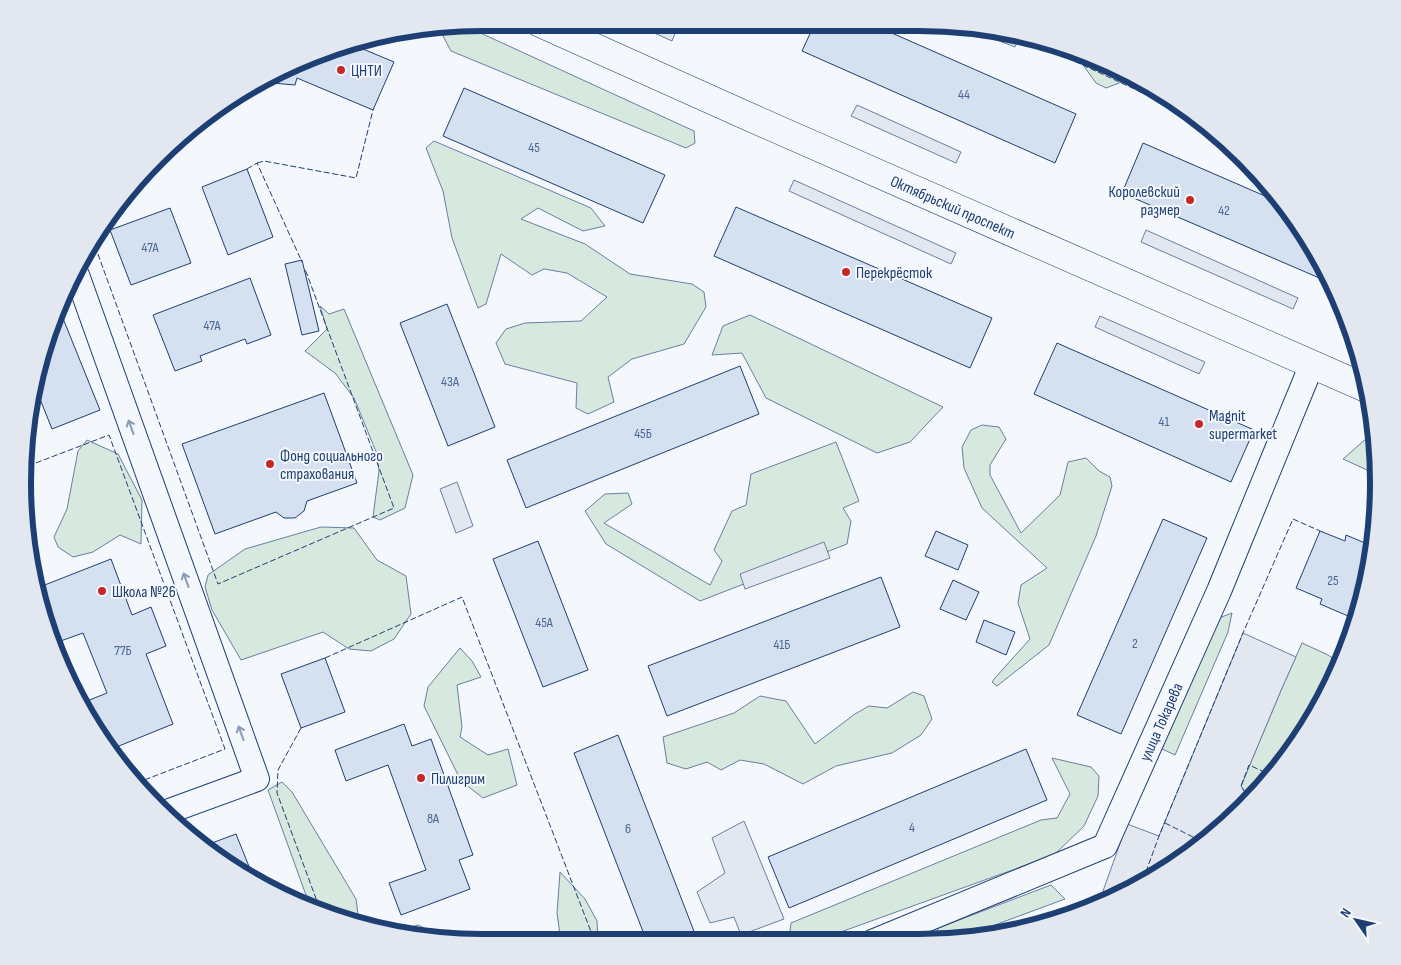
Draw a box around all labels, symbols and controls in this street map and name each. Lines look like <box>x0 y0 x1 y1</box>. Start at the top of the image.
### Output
place label: ЦНТИ <box>351 62 382 81</box>
marker: ЦНТИ <box>335 64 347 76</box>
house number: 44 <box>958 86 970 103</box>
house number: 45 <box>528 139 540 156</box>
street label: Октябрьский проспект <box>887 172 1018 244</box>
place label: Королевский размер <box>1108 183 1180 220</box>
marker: Королевский размер <box>1184 194 1196 206</box>
house number: 42 <box>1218 202 1230 219</box>
house number: 47А <box>141 239 160 256</box>
place label: Перекрёсток <box>856 264 933 283</box>
marker: Перекрёсток <box>840 266 852 278</box>
house number: 47А <box>203 317 222 334</box>
house number: 43А <box>441 373 460 390</box>
place label: Magnit supermarket <box>1209 407 1277 444</box>
house number: 41 <box>1159 413 1169 430</box>
marker: Magnit supermarket <box>1193 418 1205 430</box>
one-way arrow <box>126 420 135 435</box>
house number: 45Б <box>634 425 652 442</box>
place label: Фонд социального страхования <box>280 447 383 484</box>
marker: Фонд социального страхования <box>264 458 276 470</box>
house number: 25 <box>1327 572 1339 589</box>
one-way arrow <box>181 573 190 588</box>
place label: Школа №26 <box>112 583 176 602</box>
marker: Школа №26 <box>96 585 108 597</box>
house number: 45А <box>535 614 554 631</box>
house number: 2 <box>1132 635 1138 652</box>
house number: 41Б <box>773 636 791 653</box>
house number: 77Б <box>114 642 132 659</box>
street label: улица Токарева <box>1136 680 1188 765</box>
one-way arrow <box>235 725 245 741</box>
place label: Пилигрим <box>431 770 485 789</box>
marker: Пилигрим <box>415 772 427 784</box>
house number: 8А <box>427 810 440 827</box>
house number: 4 <box>909 819 915 836</box>
house number: 6 <box>625 820 631 837</box>
north arrow <box>1331 895 1381 945</box>
text: N <box>1336 905 1355 921</box>

